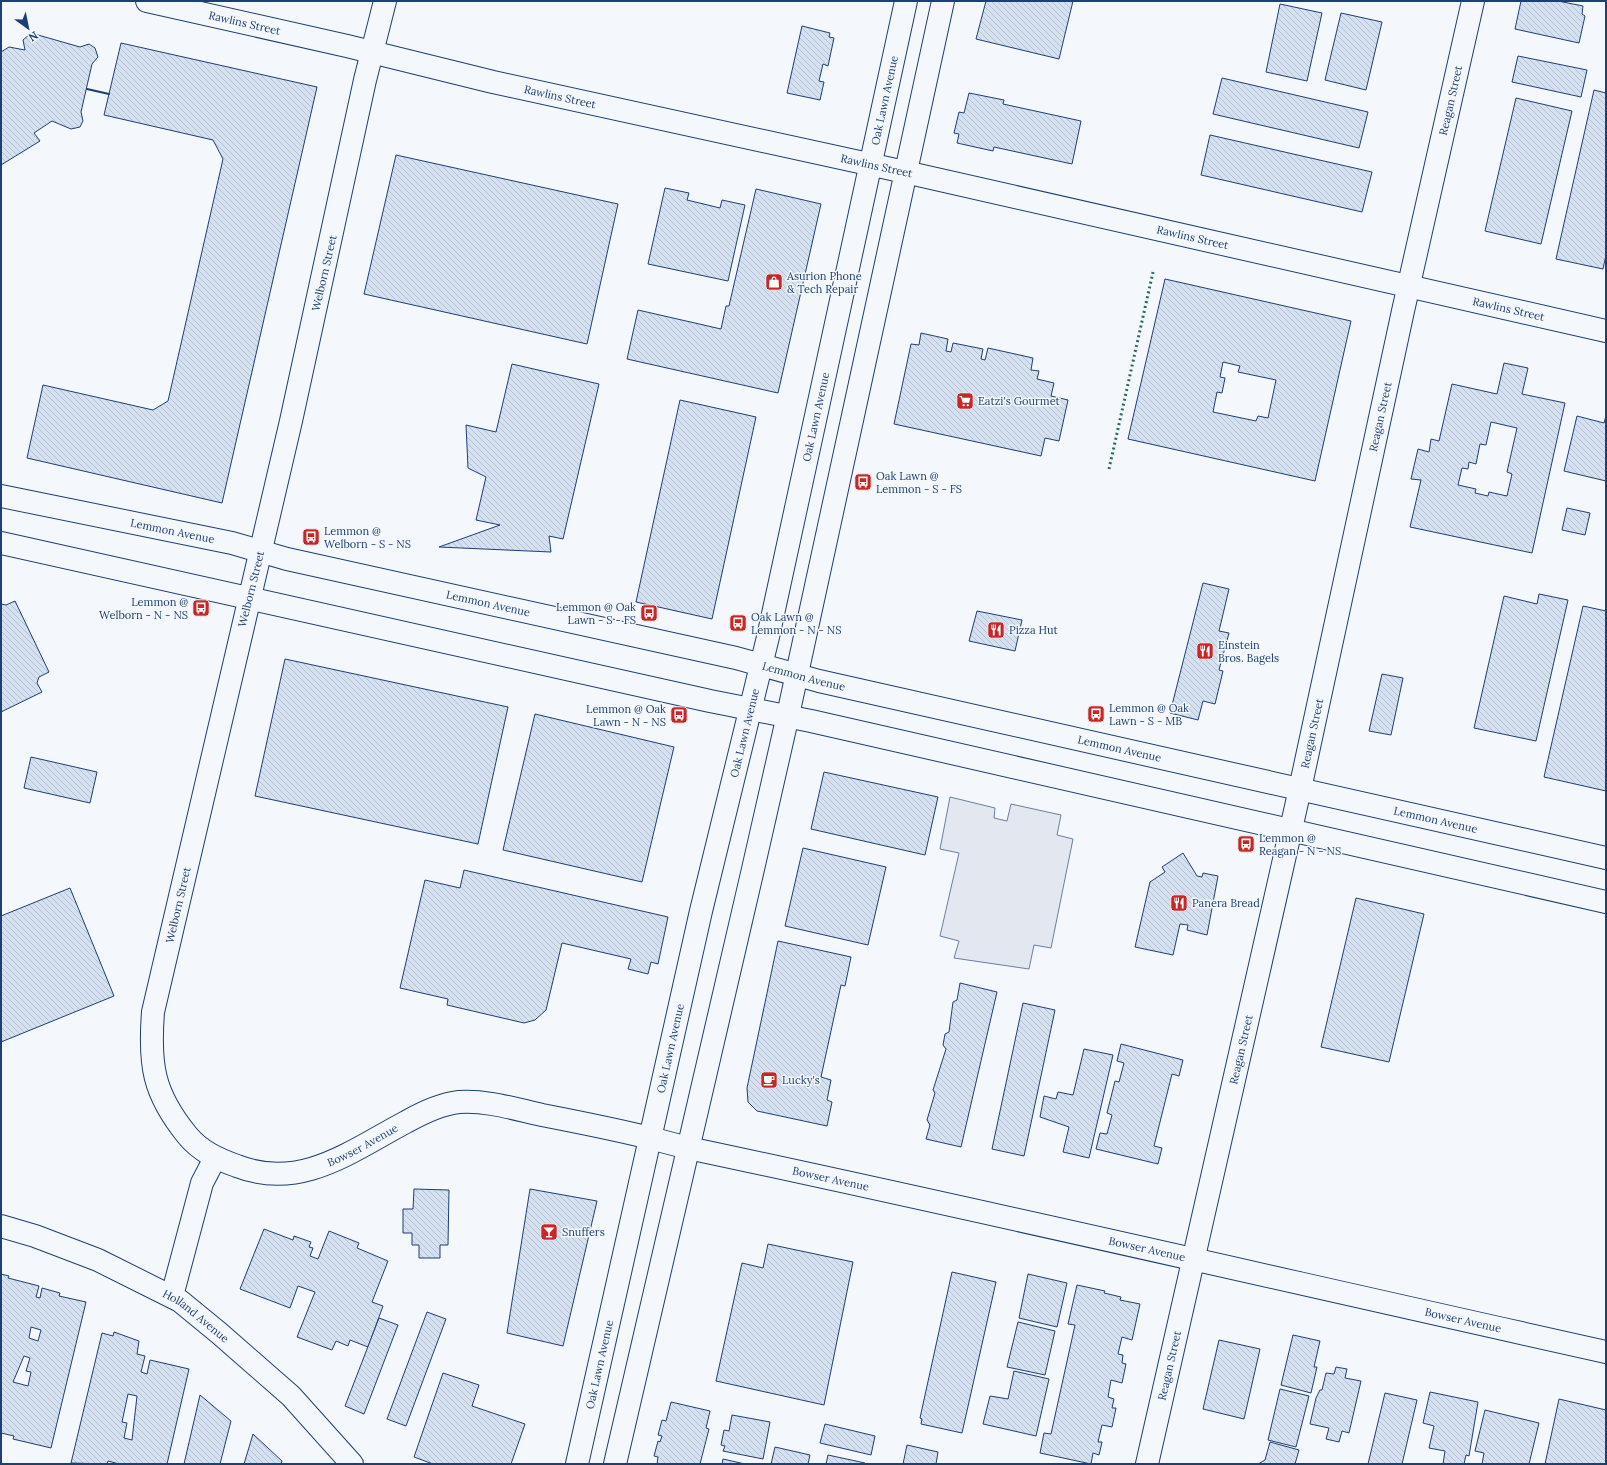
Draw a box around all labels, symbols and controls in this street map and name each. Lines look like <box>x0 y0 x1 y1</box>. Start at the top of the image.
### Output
north arrow <box>8 8 48 48</box>
street label: Rawlins Street <box>207 8 283 38</box>
text: N <box>26 28 41 45</box>
street label: Oak Lawn Avenue <box>868 54 901 146</box>
street label: Reagan Street <box>1436 63 1465 137</box>
street label: Rawlins Street <box>523 82 598 111</box>
street label: Rawlins Street <box>839 151 915 181</box>
street label: Rawlins Street <box>1155 222 1231 252</box>
street label: Welborn Street <box>308 233 340 312</box>
place label: Asurion Phone & Tech Repair <box>786 269 862 296</box>
shop icon: Asurion Phone & Tech Repair <box>764 272 784 292</box>
street label: Rawlins Street <box>1471 294 1547 324</box>
street label: Oak Lawn Avenue <box>799 371 832 463</box>
street label: Reagan Street <box>1366 380 1395 453</box>
supermarket icon: Eatzi's Gourmet <box>955 391 975 411</box>
place label: Eatzi's Gourmet <box>978 394 1061 408</box>
place label: Oak Lawn @ Lemmon - S - FS <box>876 469 962 496</box>
bus stop icon: Oak Lawn @ Lemmon - S - FS <box>853 472 873 492</box>
street label: Lemmon Avenue <box>129 516 216 546</box>
place label: Lemmon @ Welborn - S - NS <box>324 524 411 551</box>
bus stop icon: Lemmon @ Welborn - S - NS <box>301 527 321 547</box>
street label: Welborn Street <box>235 549 267 628</box>
street label: Lemmon Avenue <box>445 587 531 619</box>
place label: Lemmon @ Welborn - N - NS <box>99 595 188 622</box>
bus stop icon: Lemmon @ Welborn - N - NS <box>191 598 211 618</box>
place label: Lemmon @ Oak Lawn - S - FS <box>556 600 636 627</box>
bus stop icon: Lemmon @ Oak Lawn - S - FS <box>639 603 659 623</box>
place label: Oak Lawn @ Lemmon - N - NS <box>751 610 841 637</box>
bus stop icon: Oak Lawn @ Lemmon - N - NS <box>728 613 748 633</box>
restaurant icon: Pizza Hut <box>986 620 1006 640</box>
place label: Pizza Hut <box>1009 623 1058 637</box>
place label: Einstein Bros. Bagels <box>1218 638 1279 665</box>
restaurant icon: Einstein Bros. Bagels <box>1195 641 1215 661</box>
street label: Lemmon Avenue <box>761 659 847 694</box>
street label: Oak Lawn Avenue <box>727 687 762 779</box>
street label: Reagan Street <box>1298 696 1326 770</box>
place label: Lemmon @ Oak Lawn - S - MB <box>1109 701 1189 728</box>
place label: Lemmon @ Oak Lawn - N - NS <box>586 702 666 729</box>
bus stop icon: Lemmon @ Oak Lawn - S - MB <box>1086 704 1106 724</box>
bus stop icon: Lemmon @ Oak Lawn - N - NS <box>669 705 689 725</box>
street label: Lemmon Avenue <box>1076 732 1163 765</box>
street label: Lemmon Avenue <box>1392 803 1479 836</box>
place label: Lemmon @ Reagan - N - NS <box>1259 831 1341 858</box>
bus stop icon: Lemmon @ Reagan - N - NS <box>1236 834 1256 854</box>
street label: Welborn Street <box>162 865 194 944</box>
restaurant icon: Panera Bread <box>1169 893 1189 913</box>
place label: Panera Bread <box>1192 896 1260 910</box>
street label: Oak Lawn Avenue <box>653 1002 687 1094</box>
street label: Reagan Street <box>1226 1013 1256 1086</box>
cafe icon: Lucky's <box>759 1070 779 1090</box>
place label: Lucky's <box>782 1073 820 1087</box>
street label: Bowser Avenue <box>325 1121 400 1170</box>
street label: Bowser Avenue <box>791 1164 870 1194</box>
bar icon: Snuffers <box>539 1222 559 1242</box>
place label: Snuffers <box>562 1225 605 1239</box>
street label: Bowser Avenue <box>1107 1233 1187 1264</box>
street label: Holland Avenue <box>160 1286 232 1346</box>
street label: Bowser Avenue <box>1423 1305 1503 1335</box>
street label: Oak Lawn Avenue <box>583 1318 616 1410</box>
street label: Reagan Street <box>1155 1329 1184 1402</box>

